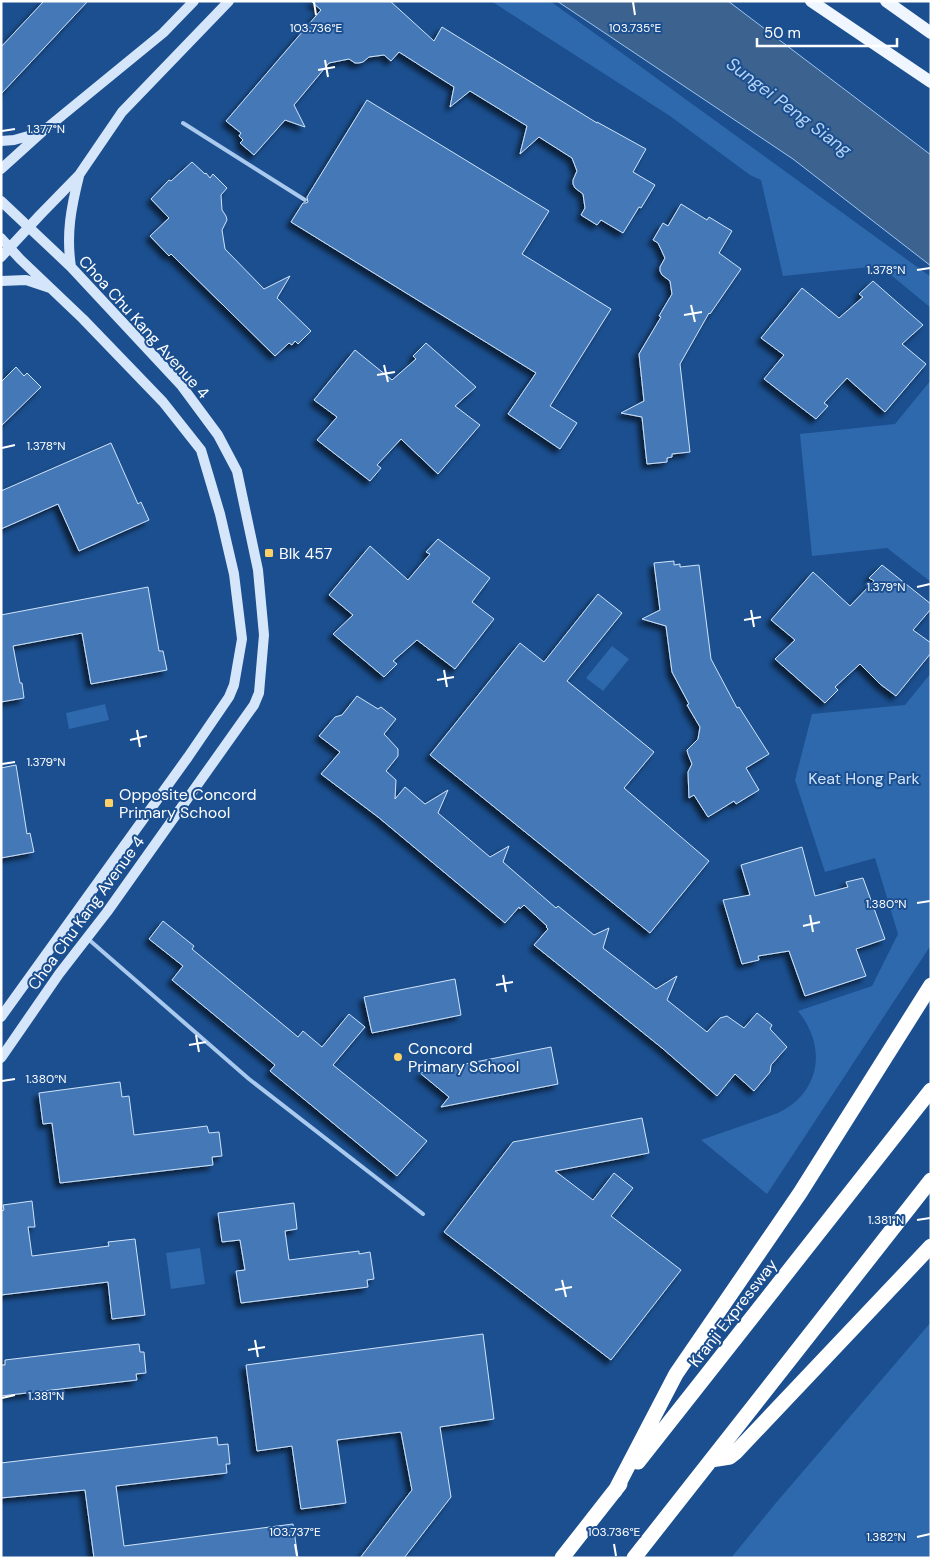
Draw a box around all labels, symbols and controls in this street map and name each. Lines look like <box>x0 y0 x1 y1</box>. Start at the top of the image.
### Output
scale bar <box>757 15 897 47</box>
text: 103.736°E <box>290 20 343 36</box>
text: 103.735°E <box>609 20 661 36</box>
text: 50 m <box>764 23 801 43</box>
water label: Sungei Peng Siang <box>721 52 857 163</box>
text: 1.377°N <box>27 121 65 137</box>
street label: Choa Chu Kang Avenue 4 <box>74 251 214 403</box>
text: 1.378°N <box>867 262 905 278</box>
text: 1.378°N <box>27 438 65 454</box>
place label: Blk 457 <box>279 543 332 564</box>
marker: Blk 457 <box>263 547 275 559</box>
text: 1.379°N <box>866 579 906 595</box>
text: 1.379°N <box>26 754 66 770</box>
park label: Keat Hong Park <box>808 768 920 789</box>
place label: Opposite Concord Primary School <box>119 784 257 823</box>
marker: Opposite Concord Primary School <box>103 797 115 809</box>
street label: Choa Chu Kang Avenue 4 <box>23 832 149 994</box>
text: 1.380°N <box>865 896 907 912</box>
place label: Concord Primary School <box>408 1038 519 1077</box>
marker: Concord Primary School <box>392 1051 404 1063</box>
text: 1.380°N <box>25 1071 67 1087</box>
text: 1.381°N <box>868 1212 904 1228</box>
street label: Kranji Expressway <box>684 1254 782 1371</box>
text: 1.381°N <box>28 1388 64 1404</box>
text: 103.737°E <box>269 1524 321 1540</box>
text: 103.736°E <box>588 1524 641 1540</box>
text: 1.382°N <box>866 1529 906 1545</box>

